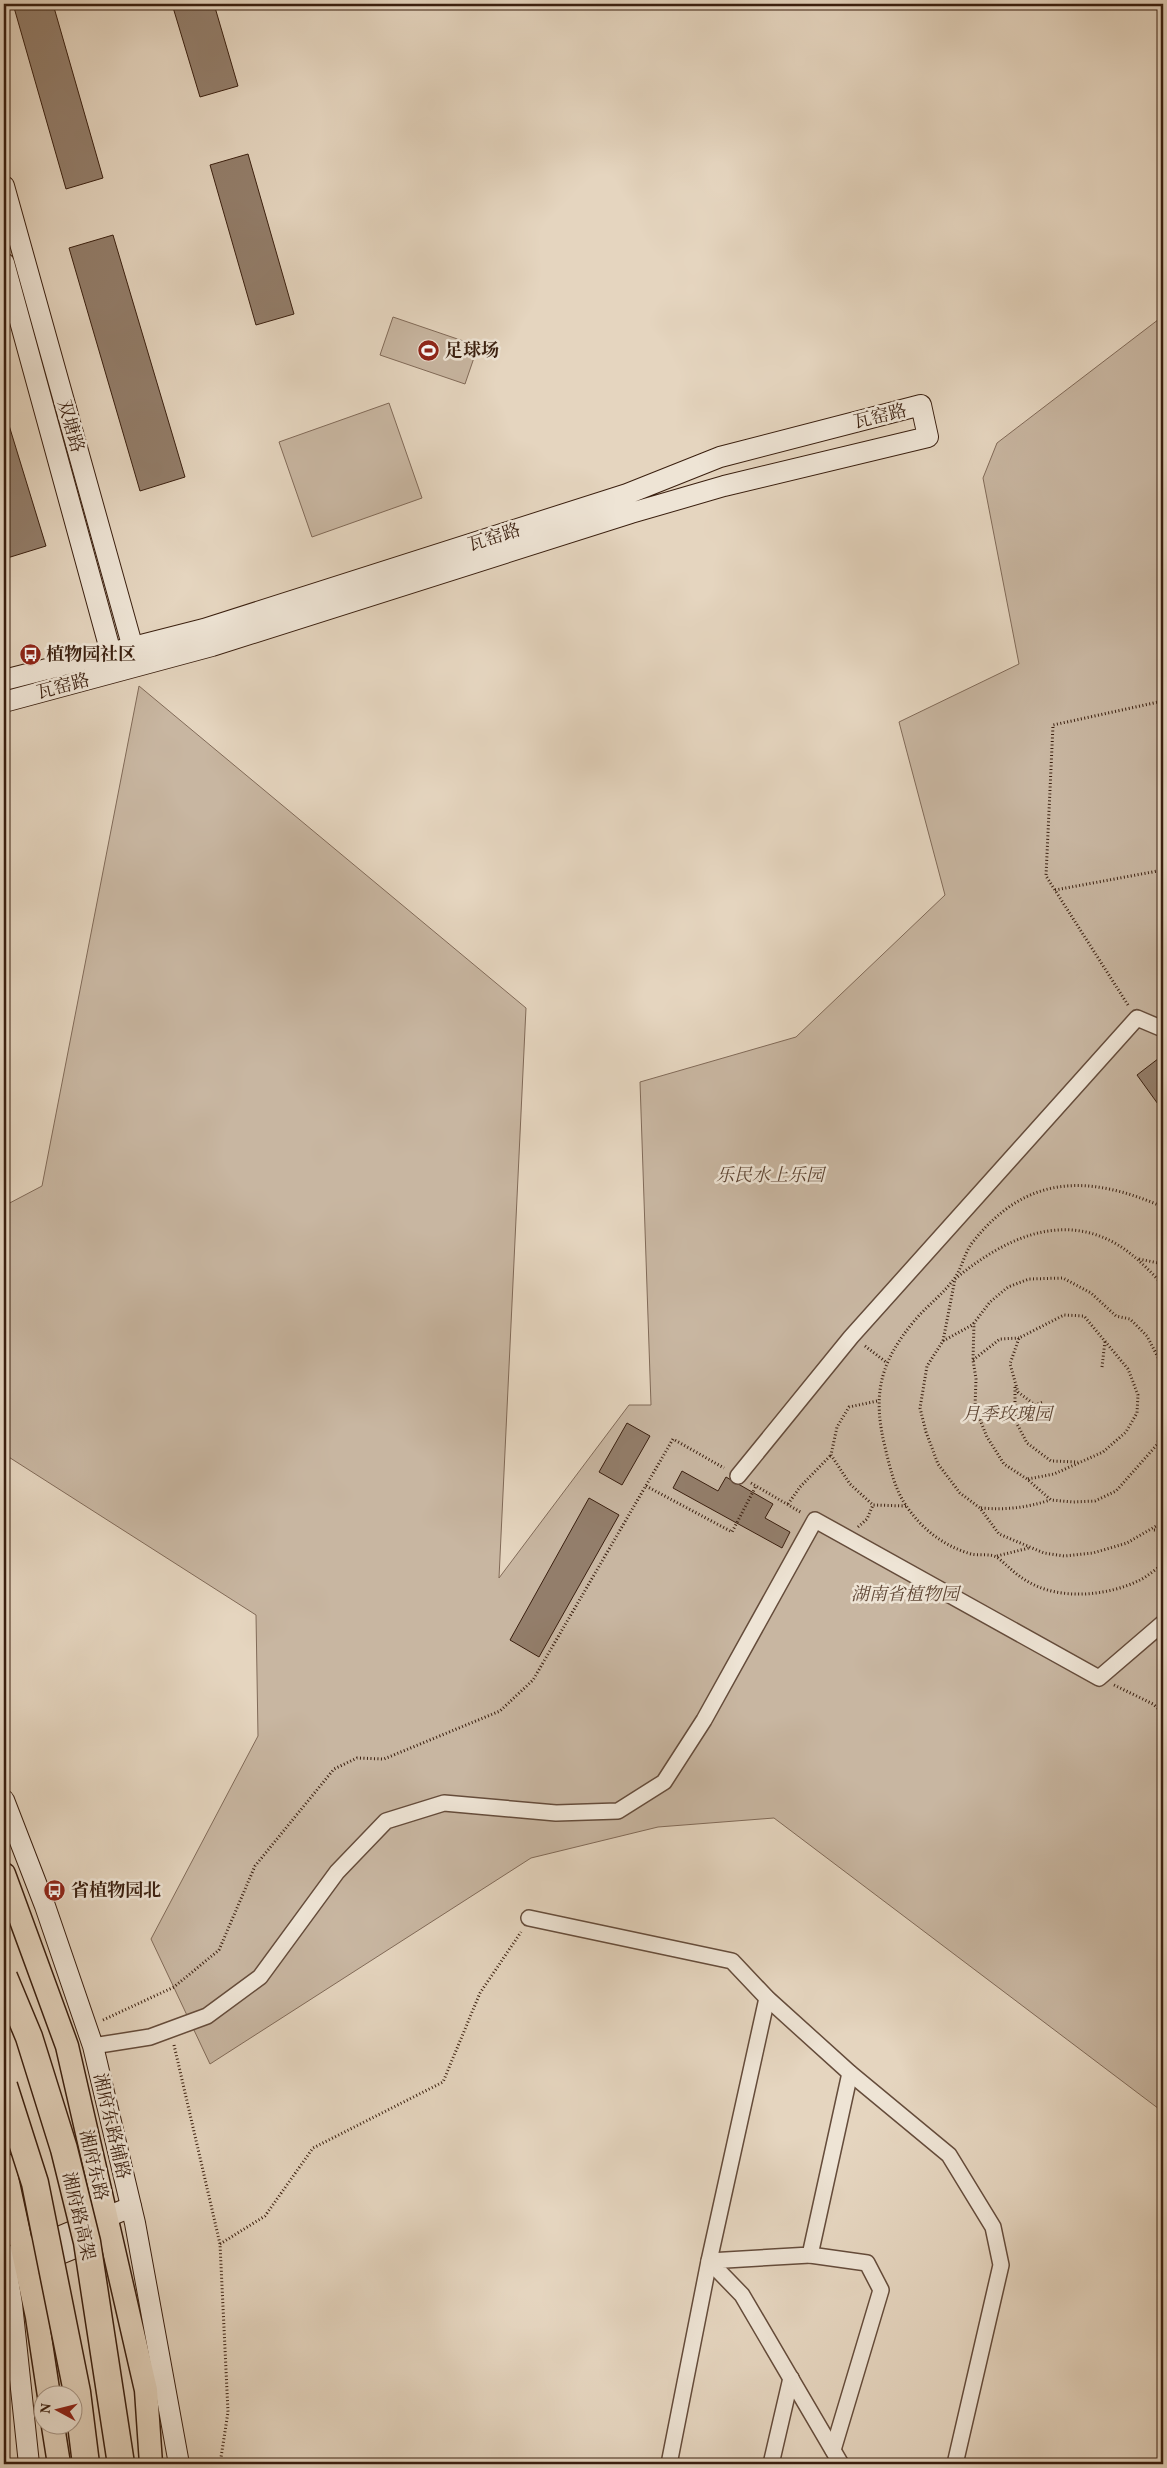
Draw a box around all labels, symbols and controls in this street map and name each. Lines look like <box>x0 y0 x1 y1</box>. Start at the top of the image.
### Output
sports icon: 足球场 <box>417 338 441 362</box>
place label: 足球场 <box>445 339 499 364</box>
street label: 双塘路 <box>50 397 89 456</box>
street label: 瓦窑路 <box>851 399 910 436</box>
street label: 瓦窑路 <box>465 518 524 559</box>
bus stop icon: 植物园社区 <box>18 642 42 666</box>
place label: 植物园社区 <box>46 643 136 668</box>
street label: 瓦窑路 <box>34 668 93 707</box>
park label: 乐民水上乐园 <box>716 1164 827 1189</box>
park label: 月季玫瑰园 <box>962 1403 1055 1428</box>
park label: 湖南省植物园 <box>851 1583 962 1608</box>
bus stop icon: 省植物园北 <box>43 1878 67 1902</box>
place label: 省植物园北 <box>71 1879 161 1904</box>
street label: 湘府东路辅路 <box>89 2071 135 2181</box>
street label: 湘府东路 <box>75 2127 113 2203</box>
street label: 湘府路高架 <box>55 2170 100 2263</box>
north arrow <box>32 2386 82 2436</box>
text: N <box>37 2402 57 2415</box>

